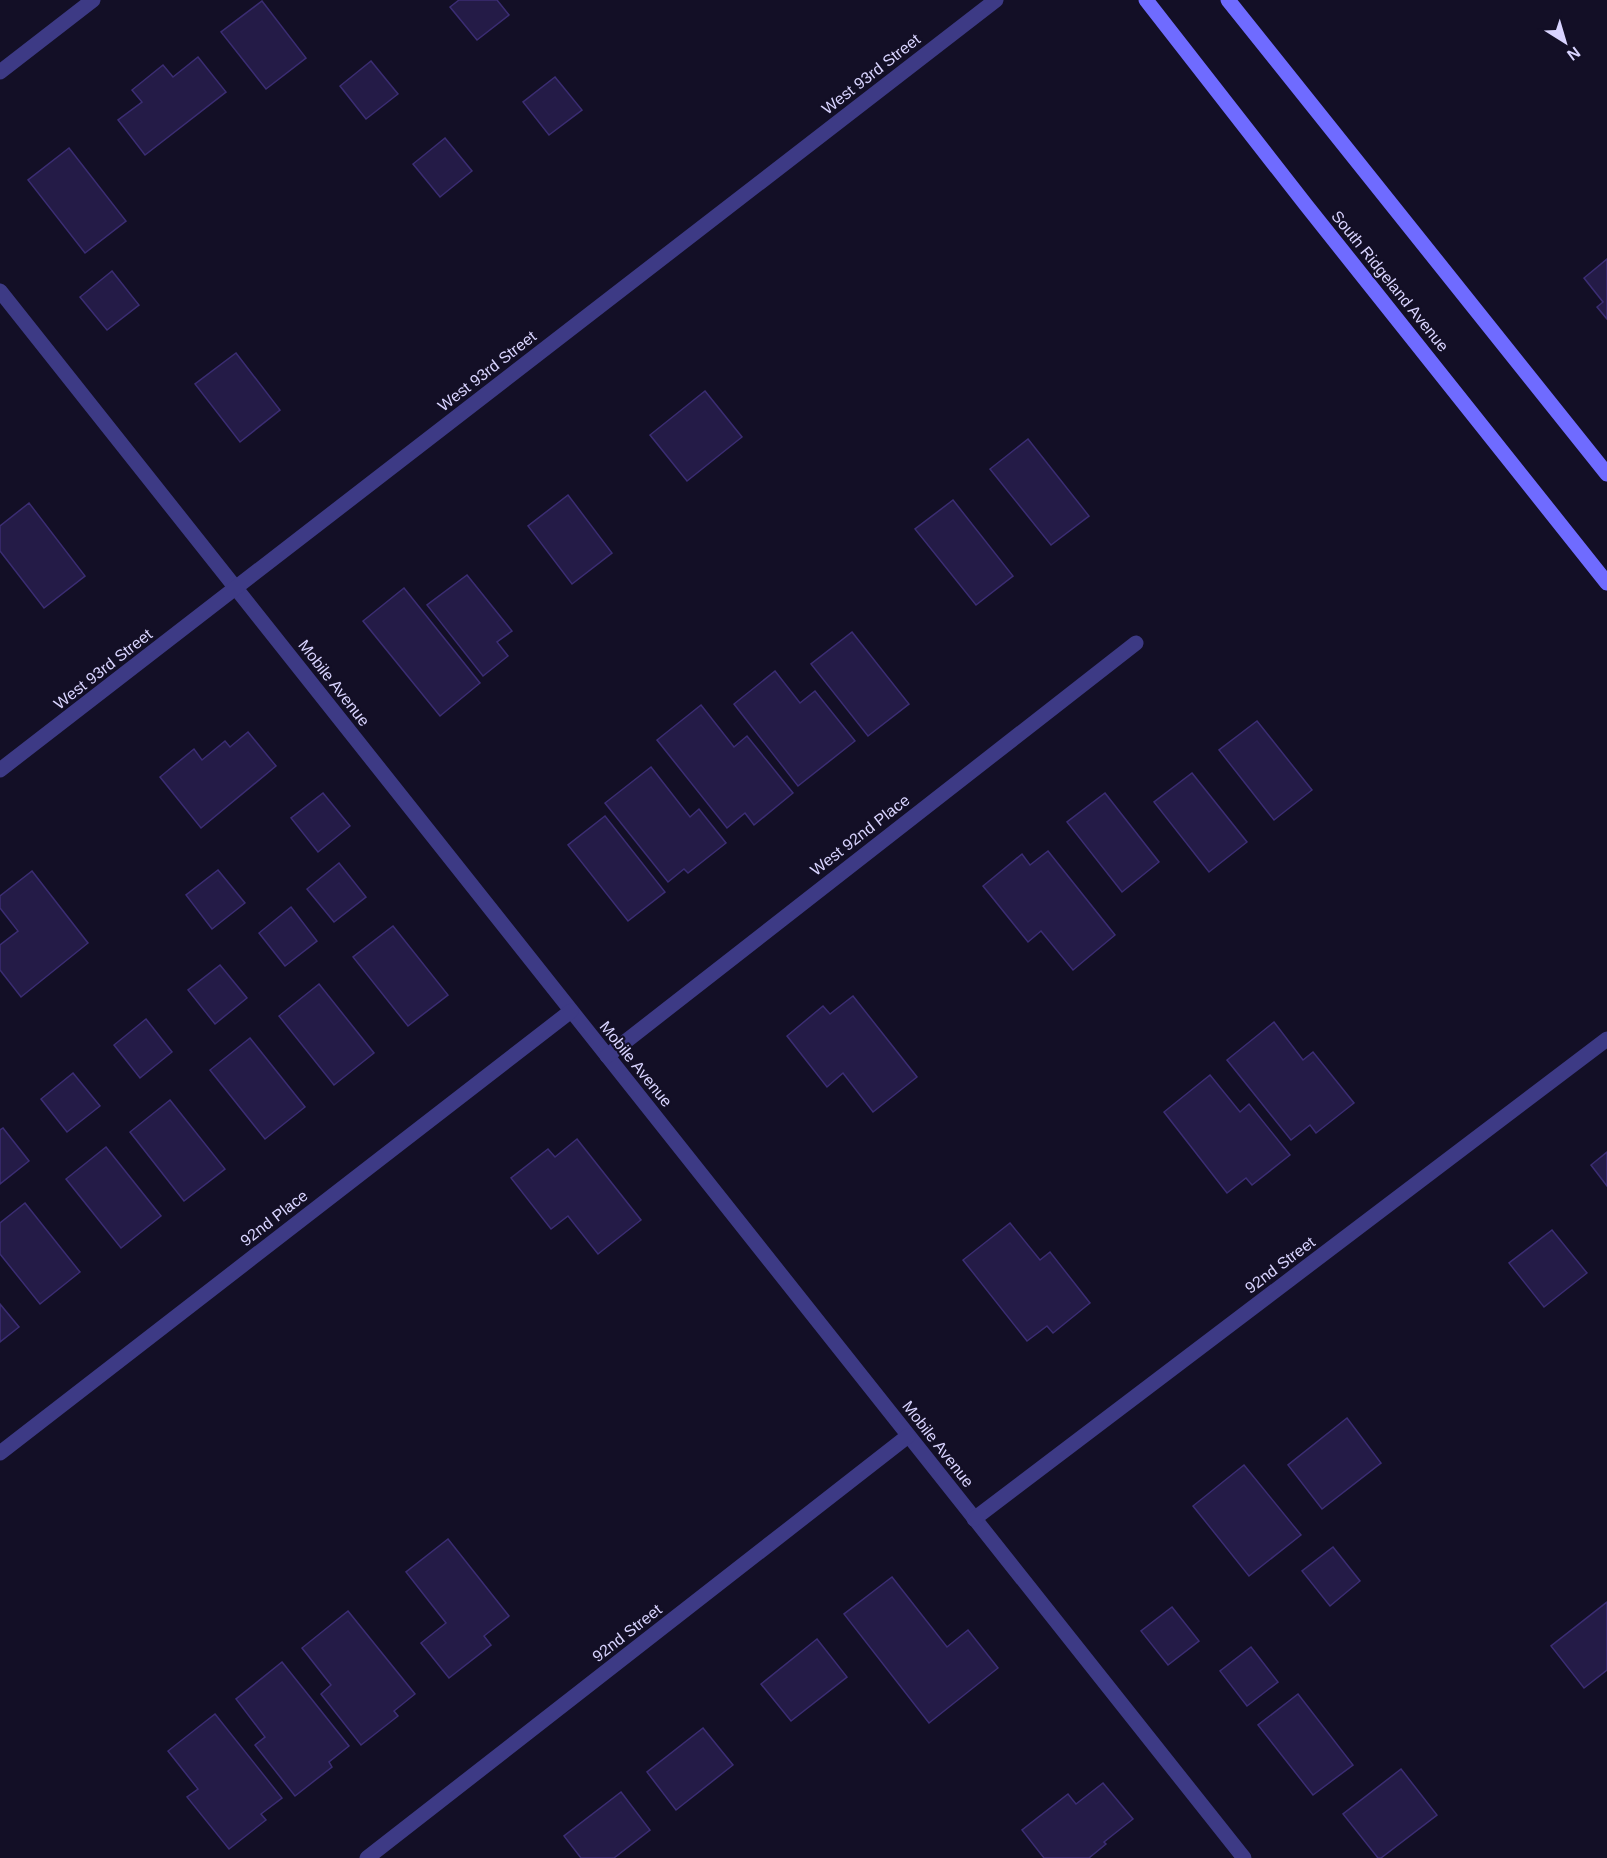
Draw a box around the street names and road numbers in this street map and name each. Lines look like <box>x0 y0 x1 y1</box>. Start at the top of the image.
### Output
street label: West 93rd Street <box>819 30 924 118</box>
street label: South Ridgeland Avenue <box>1328 207 1452 355</box>
street label: West 93rd Street <box>435 327 540 415</box>
street label: West 93rd Street <box>51 625 156 713</box>
street label: Mobile Avenue <box>295 637 373 730</box>
street label: West 92nd Place <box>807 791 913 879</box>
street label: Mobile Avenue <box>596 1018 676 1110</box>
street label: 92nd Place <box>237 1187 311 1249</box>
street label: 92nd Street <box>1242 1233 1319 1297</box>
street label: Mobile Avenue <box>899 1398 977 1491</box>
street label: 92nd Street <box>589 1600 665 1665</box>

